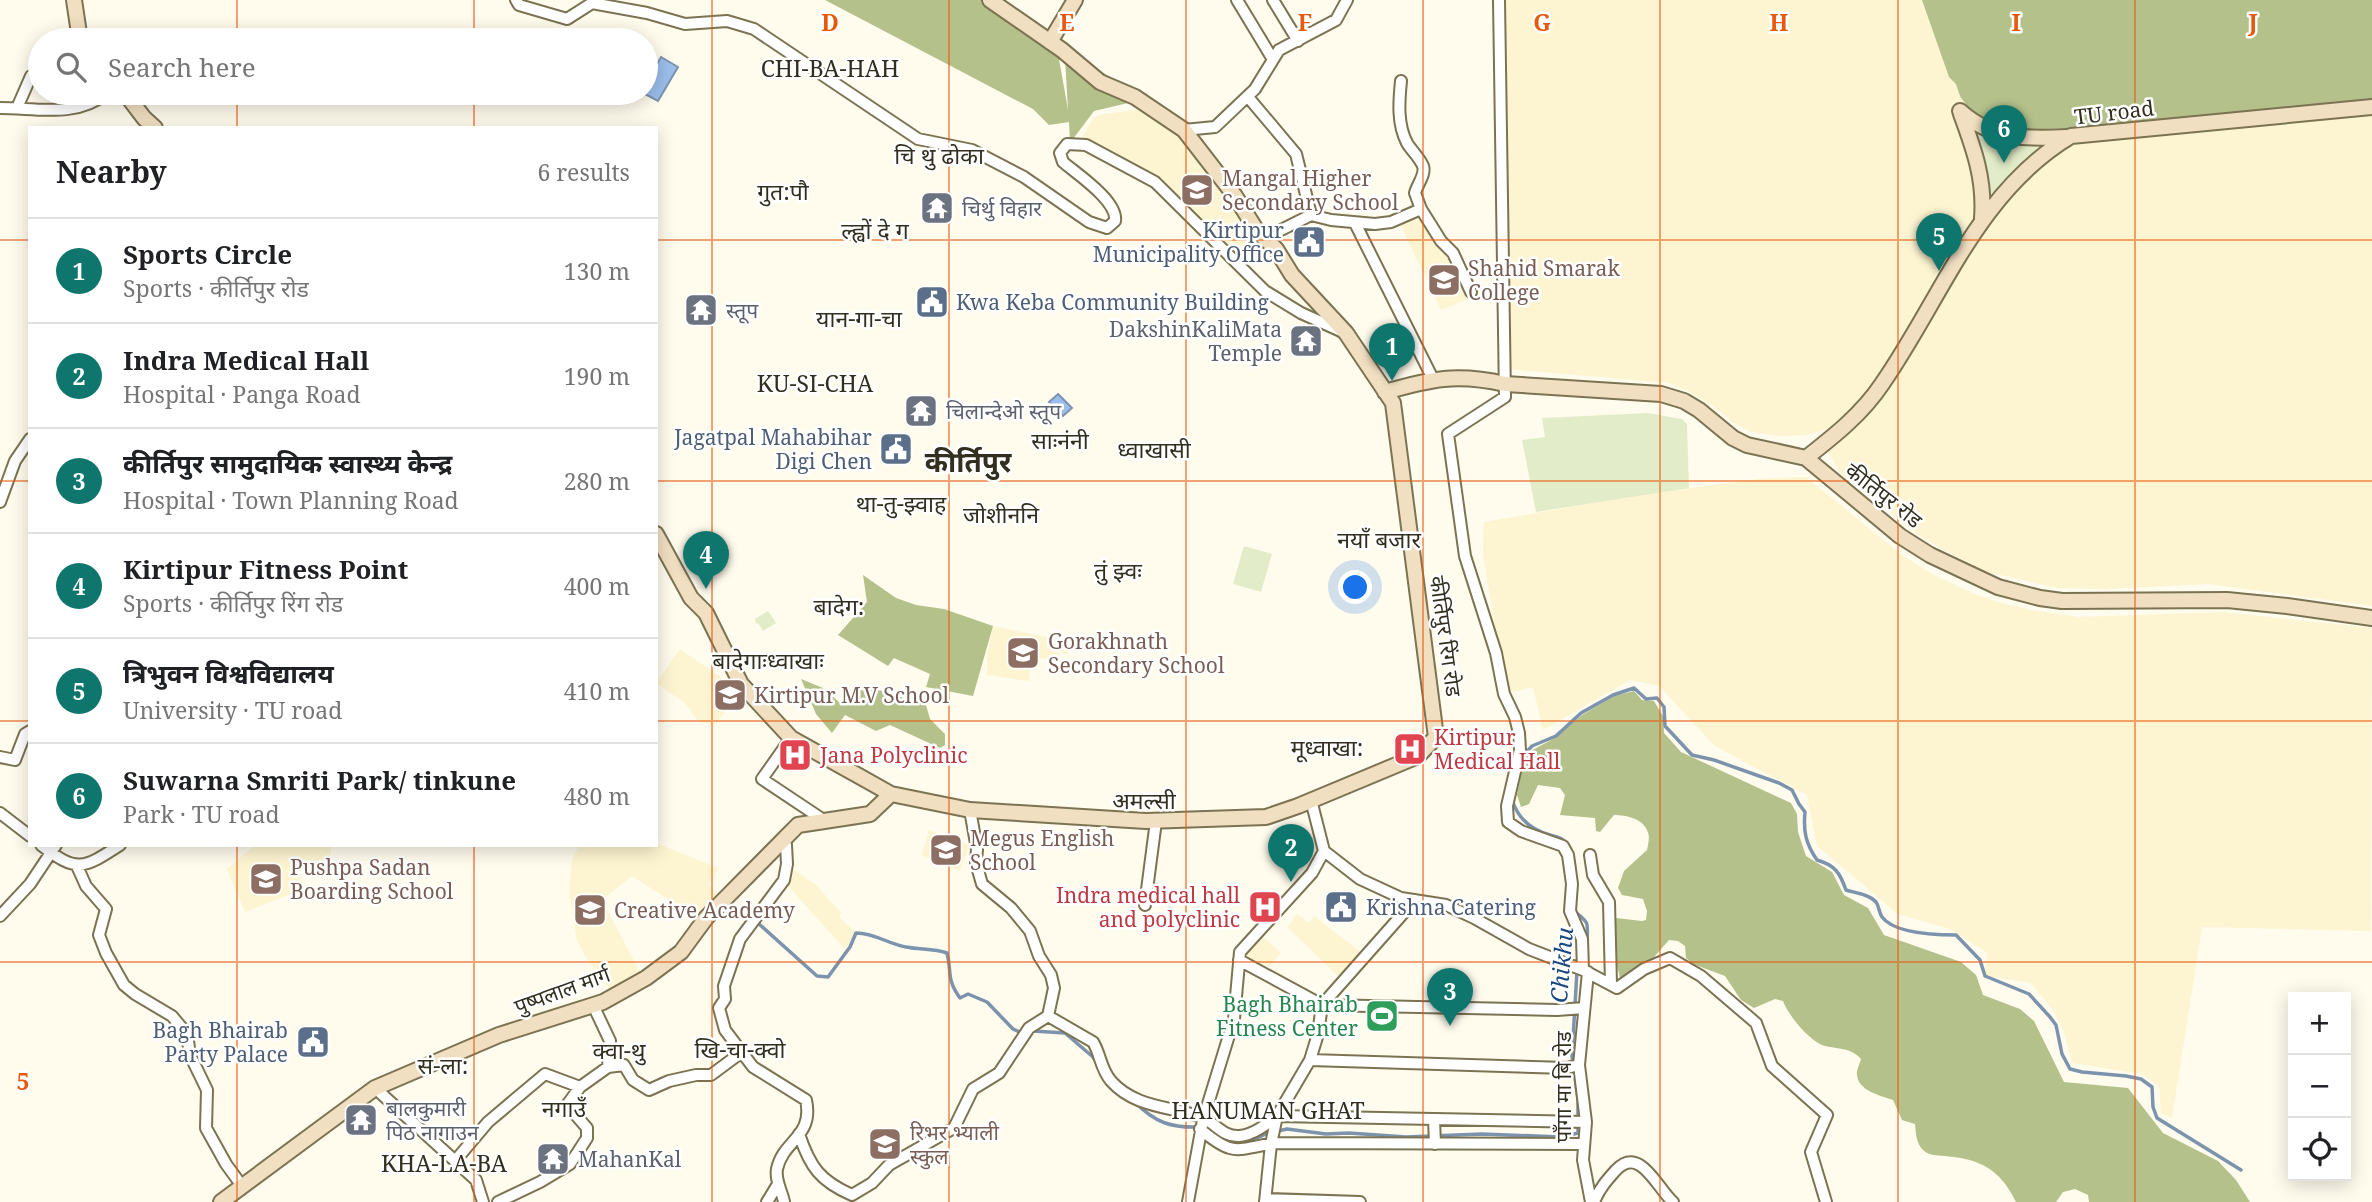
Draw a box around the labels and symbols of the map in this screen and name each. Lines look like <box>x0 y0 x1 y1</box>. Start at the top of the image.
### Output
text: D <box>821 6 839 38</box>
text: E <box>1059 6 1075 38</box>
text: F <box>1298 6 1312 38</box>
text: G <box>1533 6 1551 38</box>
text: H <box>1770 6 1789 38</box>
text: I <box>2011 6 2021 38</box>
text: J <box>2247 6 2258 38</box>
district label: CHI-BA-HAH <box>761 52 899 84</box>
street label: TU road <box>2073 93 2156 131</box>
pin: 6 <box>1981 105 2027 163</box>
district label: चि थु ढोका <box>894 139 985 171</box>
place label: Mangal Higher Secondary School <box>1222 164 1399 216</box>
school or university icon: Mangal Higher Secondary School <box>1178 171 1216 209</box>
district label: गुत:पौ <box>757 175 810 207</box>
temple icon: चिर्थु विहार <box>918 189 956 227</box>
place label: चिर्थु विहार <box>962 194 1042 222</box>
pin: 5 <box>1916 213 1962 271</box>
district label: ल्ह्वों दे ग <box>841 214 910 246</box>
place label: Kirtipur Municipality Office <box>1093 216 1284 268</box>
public building icon: Kirtipur Municipality Office <box>1290 223 1328 261</box>
place label: Shahid Smarak College <box>1468 254 1620 306</box>
school or university icon: Shahid Smarak College <box>1425 261 1463 299</box>
public building icon: Kwa Keba Community Building <box>913 283 951 321</box>
place label: Kwa Keba Community Building <box>956 288 1270 316</box>
temple icon: स्तूप <box>682 291 720 329</box>
place label: स्तूप <box>726 296 759 324</box>
district label: यान-गा-चा <box>816 302 903 334</box>
place label: DakshinKaliMata Temple <box>1109 315 1282 367</box>
temple icon: DakshinKaliMata Temple <box>1287 322 1325 360</box>
pin: 1 <box>1369 323 1415 381</box>
district label: KU-SI-CHA <box>757 367 874 399</box>
temple icon: चिलान्देओ स्तूप <box>902 392 940 430</box>
place label: चिलान्देओ स्तूप <box>946 397 1062 425</box>
place label: Jagatpal Mahabihar Digi Chen <box>673 423 872 475</box>
district label: साःनंनी <box>1031 424 1090 456</box>
public building icon: Jagatpal Mahabihar Digi Chen <box>877 430 915 468</box>
district label: ध्वाखासी <box>1117 433 1192 465</box>
district label: कीर्तिपुर <box>925 442 1012 480</box>
street label: कीर्तिपुर रोड <box>1840 456 1929 534</box>
district label: था-तु-झ्वाह <box>856 487 947 519</box>
district label: जोशीननि <box>963 498 1040 530</box>
district label: नयाँ बजार <box>1337 523 1421 555</box>
pin: 4 <box>683 531 729 589</box>
district label: तुं झ्वः <box>1094 554 1142 586</box>
your location <box>1338 570 1372 604</box>
street label: कीर्तिपुर रिंग रोड <box>1424 574 1468 699</box>
district label: बादेग: <box>814 590 864 622</box>
place label: Gorakhnath Secondary School <box>1048 627 1225 679</box>
school or university icon: Gorakhnath Secondary School <box>1004 634 1042 672</box>
district label: बादेगाःध्वाखाः <box>712 644 824 676</box>
school or university icon: Kirtipur M.V School <box>711 676 749 714</box>
place label: Kirtipur M.V School <box>754 681 950 709</box>
place label: Kirtipur Medical Hall <box>1434 723 1561 775</box>
hospital icon: Kirtipur Medical Hall <box>1391 730 1429 768</box>
district label: मूध्वाखा: <box>1291 731 1363 763</box>
hospital icon: Jana Polyclinic <box>776 736 814 774</box>
place label: Jana Polyclinic <box>819 741 967 769</box>
district label: अमल्सी <box>1112 784 1177 816</box>
place label: Megus English School <box>970 824 1114 876</box>
pin: 2 <box>1268 824 1314 882</box>
school or university icon: Megus English School <box>927 831 965 869</box>
place label: Pushpa Sadan Boarding School <box>290 853 454 905</box>
school or university icon: Pushpa Sadan Boarding School <box>247 860 285 898</box>
place label: Indra medical hall and polyclinic <box>1056 881 1240 933</box>
hospital icon: Indra medical hall and polyclinic <box>1246 888 1284 926</box>
public building icon: Krishna Catering <box>1322 888 1360 926</box>
school or university icon: Creative Academy <box>571 891 609 929</box>
place label: Krishna Catering <box>1366 893 1536 921</box>
place label: Creative Academy <box>614 896 795 924</box>
water label: Chikhu <box>1542 926 1580 1004</box>
street label: पुष्पलाल मार्ग <box>510 959 615 1020</box>
pin: 3 <box>1427 968 1473 1026</box>
place label: Bagh Bhairab Fitness Center <box>1216 990 1358 1042</box>
sports icon: Bagh Bhairab Fitness Center <box>1363 997 1401 1035</box>
place label: Bagh Bhairab Party Palace <box>153 1016 288 1068</box>
public building icon: Bagh Bhairab Party Palace <box>294 1023 332 1061</box>
street label: पाँगा मा बि रोड <box>1549 1030 1577 1143</box>
district label: खि-चा-क्वो <box>695 1033 786 1065</box>
district label: क्वा-थु <box>592 1034 647 1066</box>
district label: सं-ला: <box>418 1049 468 1081</box>
text: 5 <box>17 1065 30 1097</box>
district label: नगाउँ <box>542 1092 587 1124</box>
place label: बालकुमारी पिठ नागाउन <box>386 1094 479 1146</box>
district label: HANUMAN GHAT <box>1171 1094 1365 1126</box>
temple icon: बालकुमारी पिठ नागाउन <box>342 1101 380 1139</box>
place label: रिभर भ्याली स्कुल <box>910 1118 999 1170</box>
school or university icon: रिभर भ्याली स्कुल <box>866 1125 904 1163</box>
temple icon: MahanKal <box>534 1140 572 1178</box>
place label: MahanKal <box>578 1145 682 1173</box>
district label: KHA-LA-BA <box>381 1147 508 1179</box>

